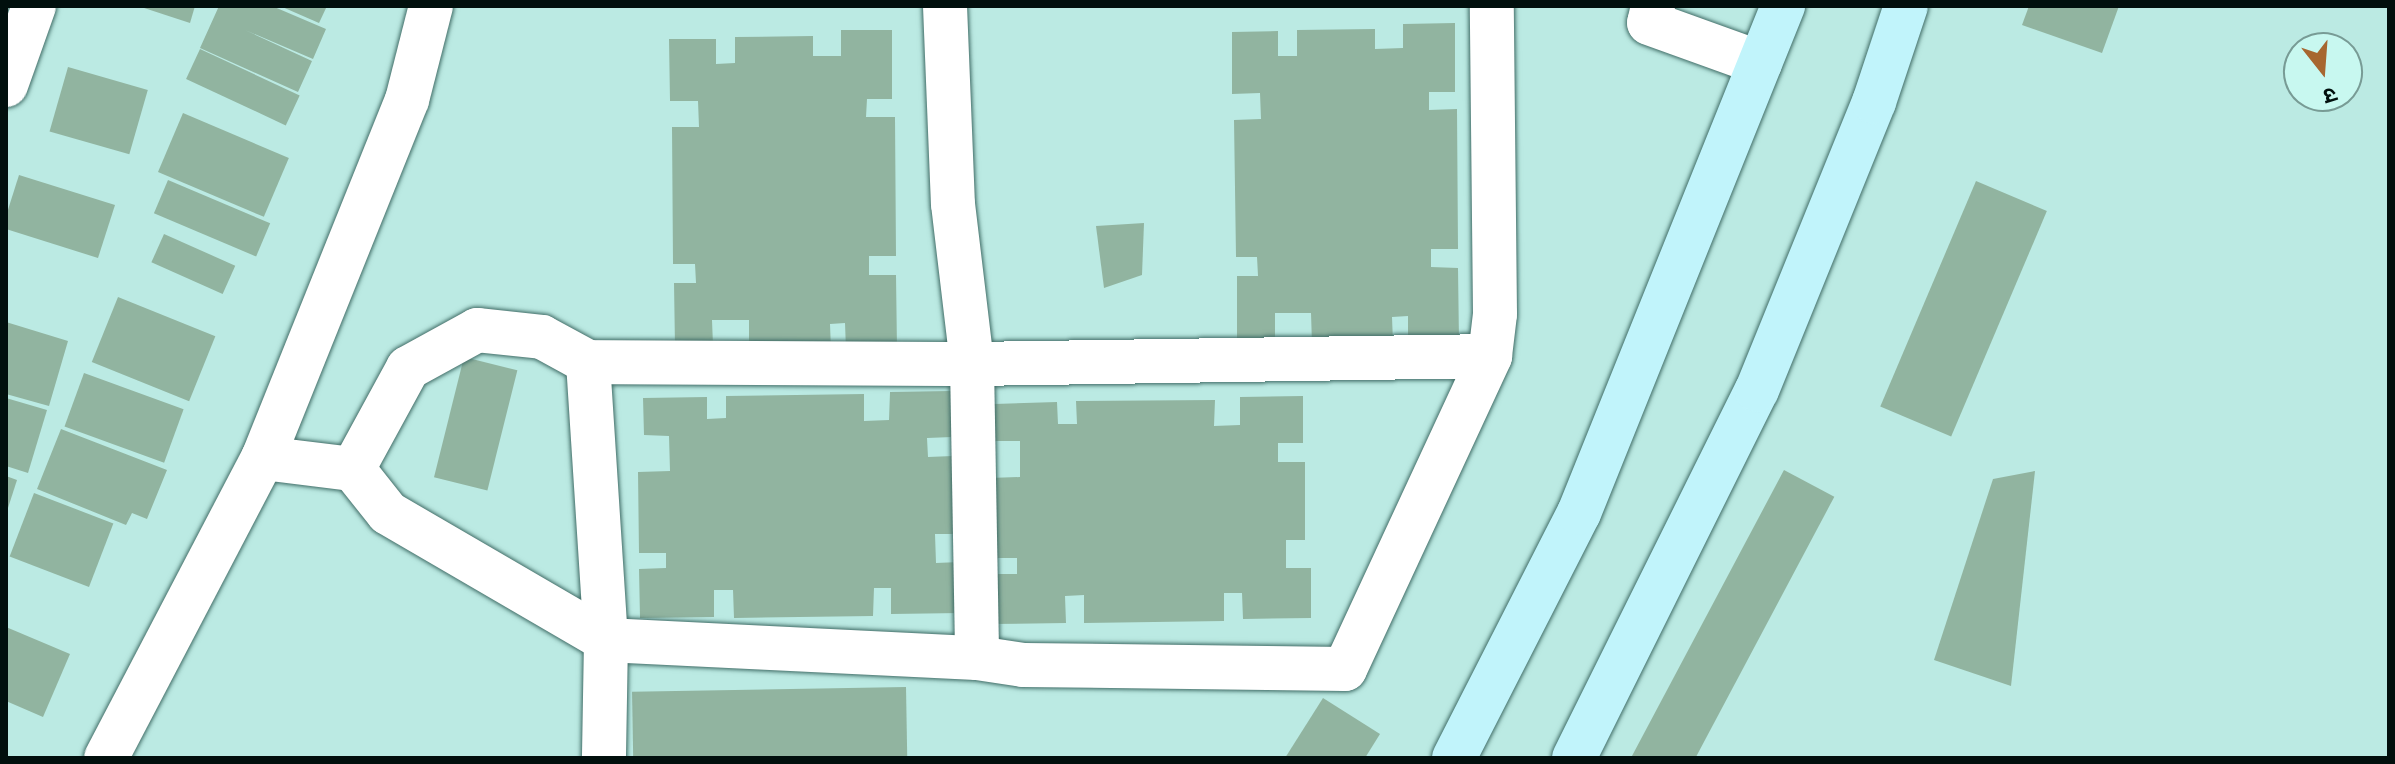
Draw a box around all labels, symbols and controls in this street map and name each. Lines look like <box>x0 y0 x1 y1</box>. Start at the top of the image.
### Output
north arrow <box>2283 32 2363 112</box>
text: उ <box>2319 79 2340 108</box>

